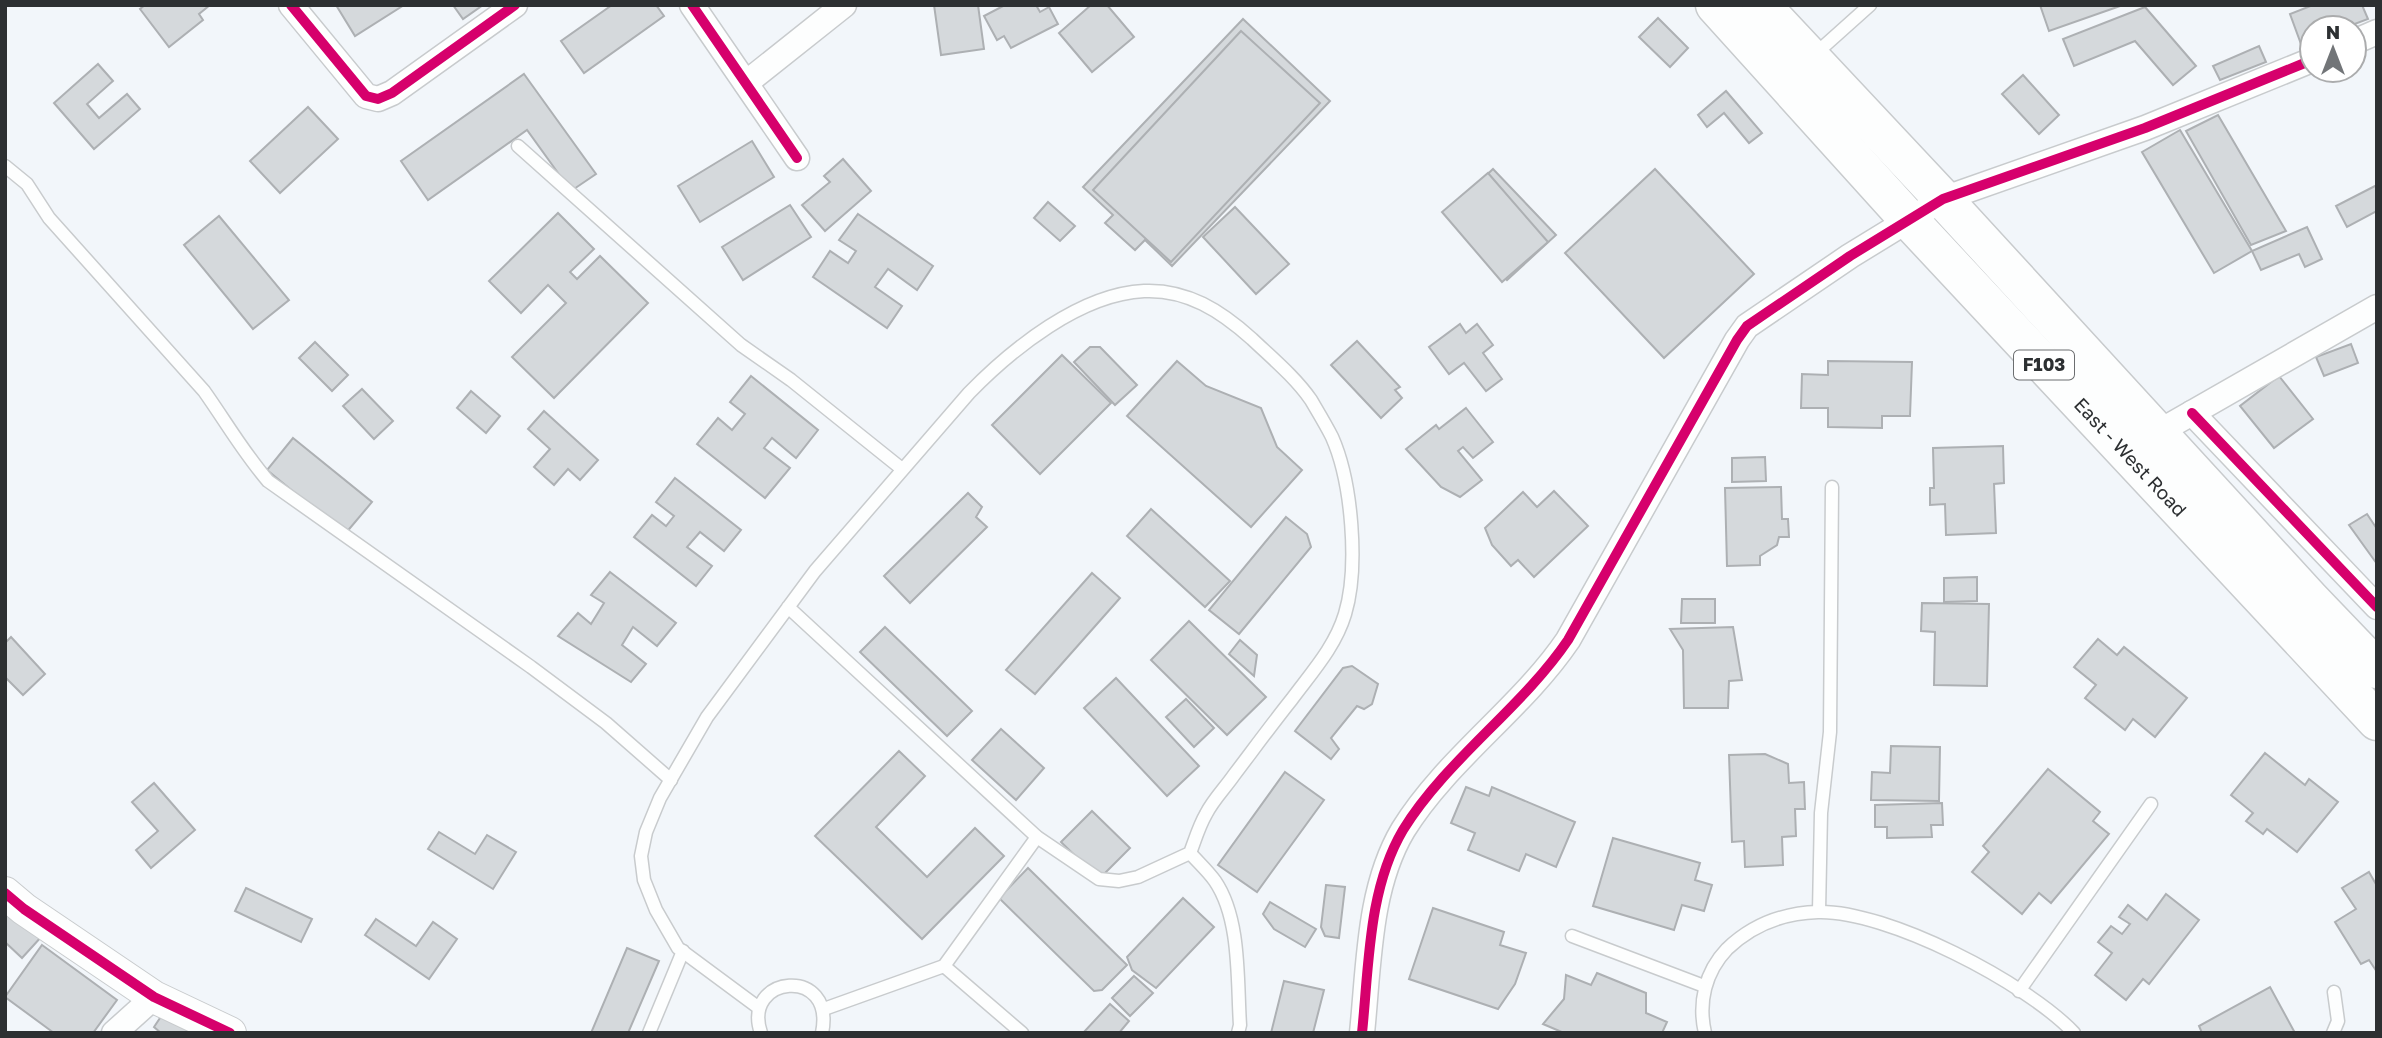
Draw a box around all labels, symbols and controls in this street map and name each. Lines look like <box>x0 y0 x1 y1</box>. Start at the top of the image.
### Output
north arrow <box>2298 14 2368 84</box>
text: N <box>2326 20 2340 43</box>
road number: F103 <box>2014 351 2074 380</box>
street label: East - West Road <box>2070 393 2192 521</box>

